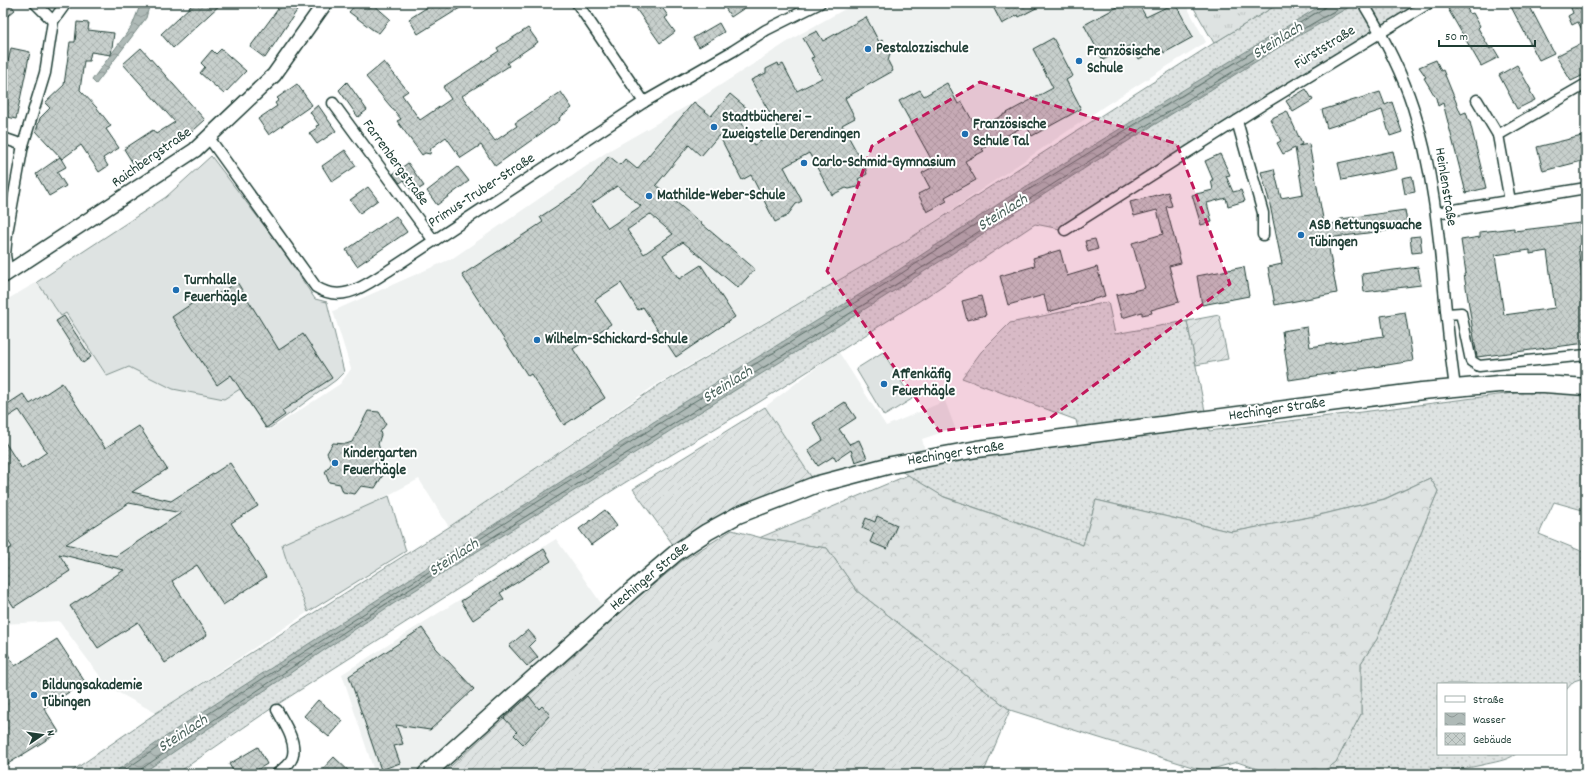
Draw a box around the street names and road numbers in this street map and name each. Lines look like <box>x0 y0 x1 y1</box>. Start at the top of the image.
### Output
street label: Fürststraße <box>1290 20 1360 76</box>
street label: Farrenbergstraße <box>356 115 434 211</box>
street label: Raichbergstraße <box>107 122 197 194</box>
street label: Heinlenstraße <box>1428 146 1462 228</box>
street label: Primus-Truber-Straße <box>424 148 540 234</box>
street label: Hechinger Straße <box>1227 392 1327 428</box>
street label: Hechinger Straße <box>906 435 1006 472</box>
street label: Hechinger Straße <box>606 537 695 617</box>

